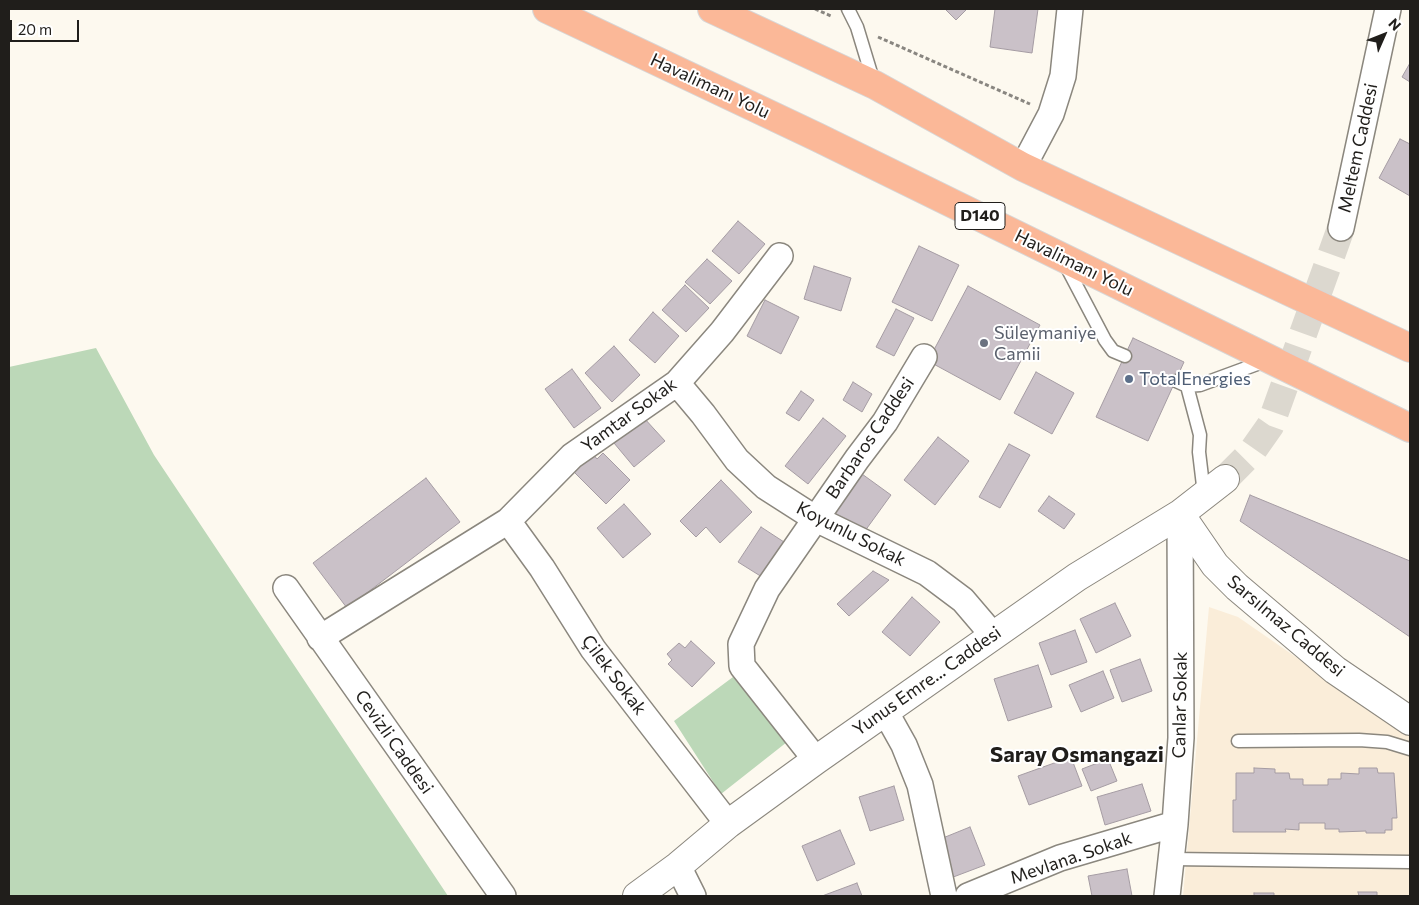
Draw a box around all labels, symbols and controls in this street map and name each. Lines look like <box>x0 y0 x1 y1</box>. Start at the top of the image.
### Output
scale bar <box>12 10 81 42</box>
north arrow <box>1359 10 1409 60</box>
text: N <box>1385 15 1405 34</box>
text: 20 m <box>18 20 52 38</box>
street label: Havalimanı Yolu <box>647 49 773 123</box>
street label: Meltem Caddesi <box>1334 81 1382 215</box>
road number: D140 <box>955 202 1005 230</box>
street label: Havalimanı Yolu <box>1011 225 1137 301</box>
place label: Süleymaniye Camii <box>994 322 1096 364</box>
marker: Süleymaniye Camii <box>978 337 990 349</box>
place label: TotalEnergies <box>1139 368 1251 390</box>
street label: Yamtar Sokak <box>577 373 681 457</box>
street label: Barbaros Caddesi <box>821 373 919 503</box>
marker: TotalEnergies <box>1123 373 1135 385</box>
street label: Koyunlu Sokak <box>793 497 909 571</box>
street label: Sarsılmaz Caddesi <box>1223 571 1349 681</box>
street label: Yunus Emre... Caddesi <box>849 622 1005 740</box>
street label: Çilek Sokak <box>577 631 651 719</box>
street label: Canlar Sokak <box>1168 651 1192 759</box>
street label: Cevizli Caddesi <box>350 686 438 798</box>
district label: Saray Osmangazi <box>990 742 1164 768</box>
street label: Mevlana. Sokak <box>1007 827 1135 889</box>

